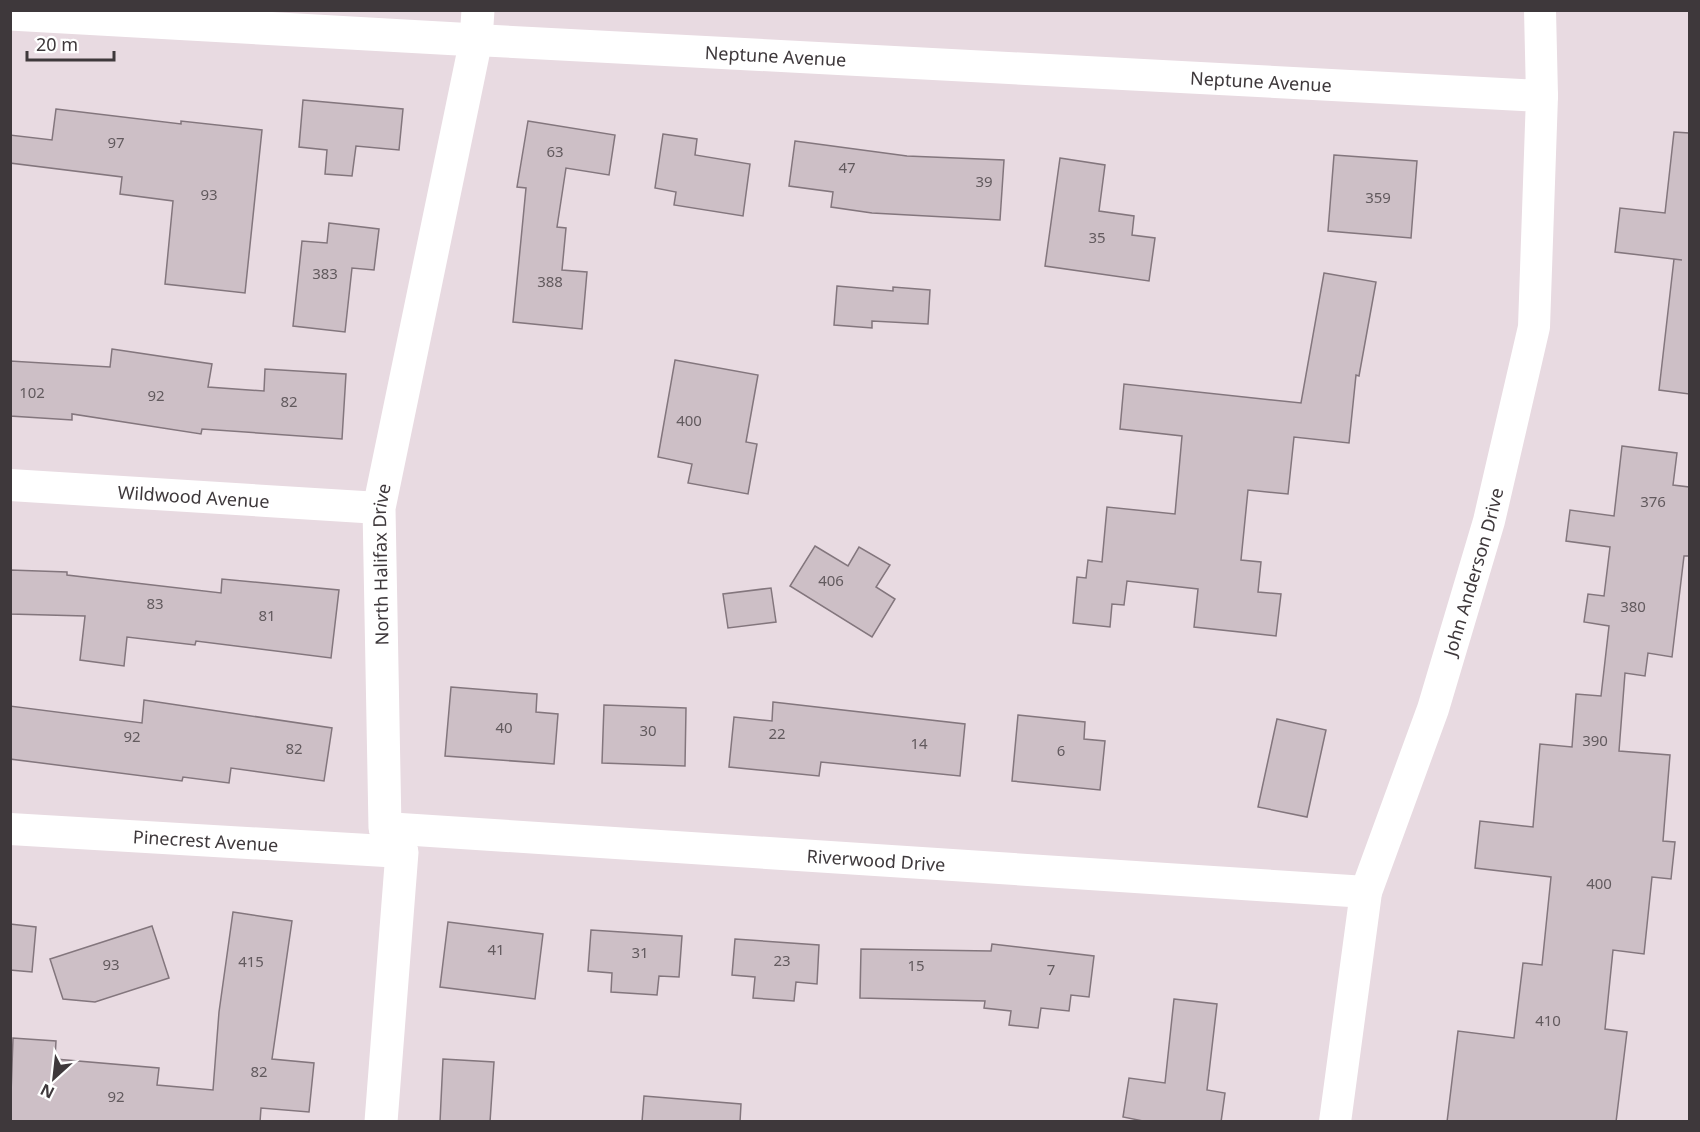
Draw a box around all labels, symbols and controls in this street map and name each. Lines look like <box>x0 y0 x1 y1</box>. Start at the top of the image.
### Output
scale bar <box>27 24 114 62</box>
text: 20 m <box>36 32 78 56</box>
street label: Neptune Avenue <box>704 40 847 71</box>
street label: Neptune Avenue <box>1190 66 1332 97</box>
house number: 97 <box>107 132 125 152</box>
house number: 63 <box>546 141 564 161</box>
house number: 47 <box>838 157 856 177</box>
house number: 39 <box>975 171 993 191</box>
house number: 93 <box>200 184 218 204</box>
house number: 359 <box>1365 187 1391 207</box>
house number: 35 <box>1088 227 1106 247</box>
house number: 383 <box>312 263 338 283</box>
house number: 388 <box>537 271 563 291</box>
house number: 102 <box>19 382 45 402</box>
house number: 92 <box>147 385 165 405</box>
house number: 82 <box>280 391 298 411</box>
house number: 400 <box>676 410 702 430</box>
street label: Wildwood Avenue <box>117 480 270 513</box>
street label: North Halifax Drive <box>367 481 396 646</box>
street label: John Anderson Drive <box>1437 485 1508 661</box>
house number: 376 <box>1640 491 1666 511</box>
house number: 406 <box>818 570 844 590</box>
house number: 83 <box>146 593 164 613</box>
house number: 380 <box>1620 596 1646 616</box>
house number: 81 <box>258 605 276 625</box>
house number: 40 <box>495 717 513 737</box>
house number: 30 <box>639 720 657 740</box>
house number: 22 <box>768 723 786 743</box>
house number: 92 <box>123 726 141 746</box>
house number: 390 <box>1582 730 1608 750</box>
house number: 14 <box>910 733 928 753</box>
house number: 82 <box>285 738 303 758</box>
house number: 6 <box>1057 740 1065 760</box>
street label: Pinecrest Avenue <box>132 824 279 857</box>
street label: Riverwood Drive <box>806 844 946 877</box>
house number: 400 <box>1586 873 1612 893</box>
house number: 41 <box>487 939 505 959</box>
house number: 31 <box>631 942 649 962</box>
house number: 23 <box>773 950 791 970</box>
house number: 415 <box>238 951 264 971</box>
house number: 93 <box>102 954 120 974</box>
house number: 15 <box>907 955 925 975</box>
house number: 7 <box>1047 959 1055 979</box>
house number: 410 <box>1535 1010 1561 1030</box>
north arrow <box>24 1048 84 1108</box>
house number: 82 <box>250 1061 268 1081</box>
text: N <box>36 1079 58 1104</box>
house number: 92 <box>107 1086 125 1106</box>

